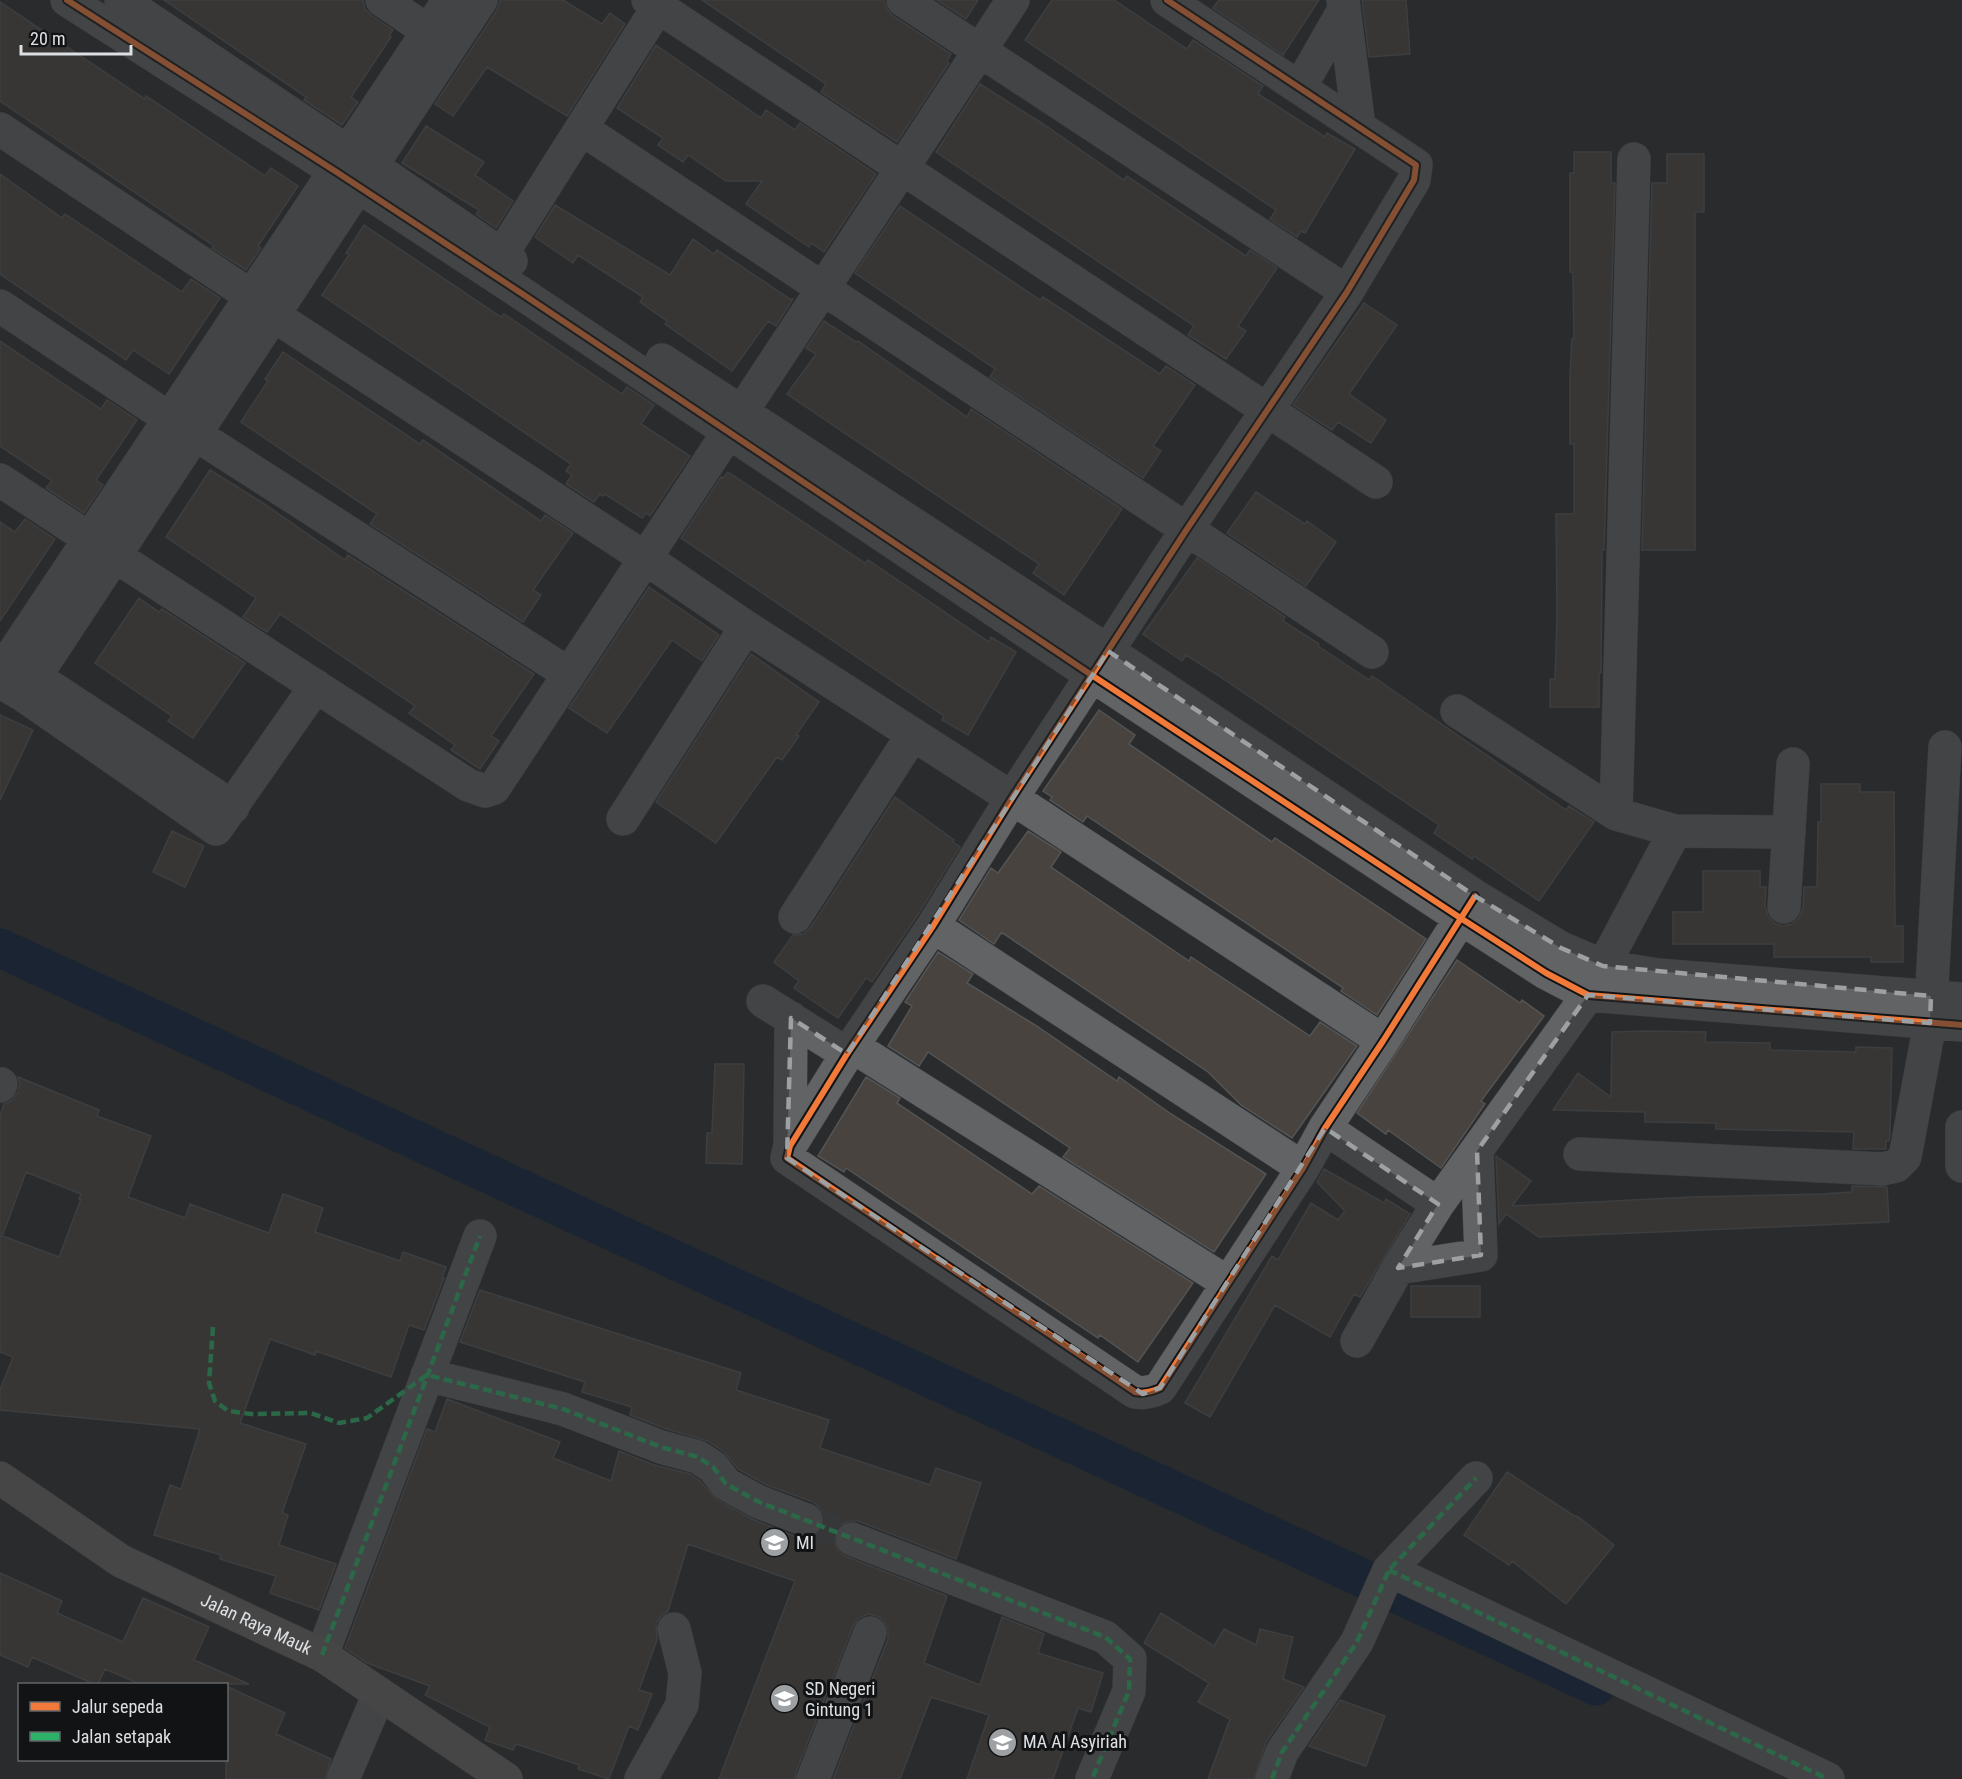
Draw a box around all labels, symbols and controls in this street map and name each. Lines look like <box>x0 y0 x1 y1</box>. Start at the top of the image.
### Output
scale bar <box>21 18 130 56</box>
text: 20 m <box>30 28 65 49</box>
school or university icon: MI <box>759 1527 791 1559</box>
place label: MI <box>796 1532 814 1553</box>
street label: Jalan Raya Mauk <box>198 1589 315 1659</box>
place label: SD Negeri Gintung 1 <box>805 1678 875 1720</box>
legend <box>18 1683 228 1761</box>
school or university icon: SD Negeri Gintung 1 <box>768 1683 800 1715</box>
text: Jalur sepeda <box>72 1696 163 1717</box>
text: Jalan setapak <box>72 1726 171 1747</box>
school or university icon: MA Al Asyiriah <box>986 1726 1018 1758</box>
place label: MA Al Asyiriah <box>1023 1731 1127 1752</box>

